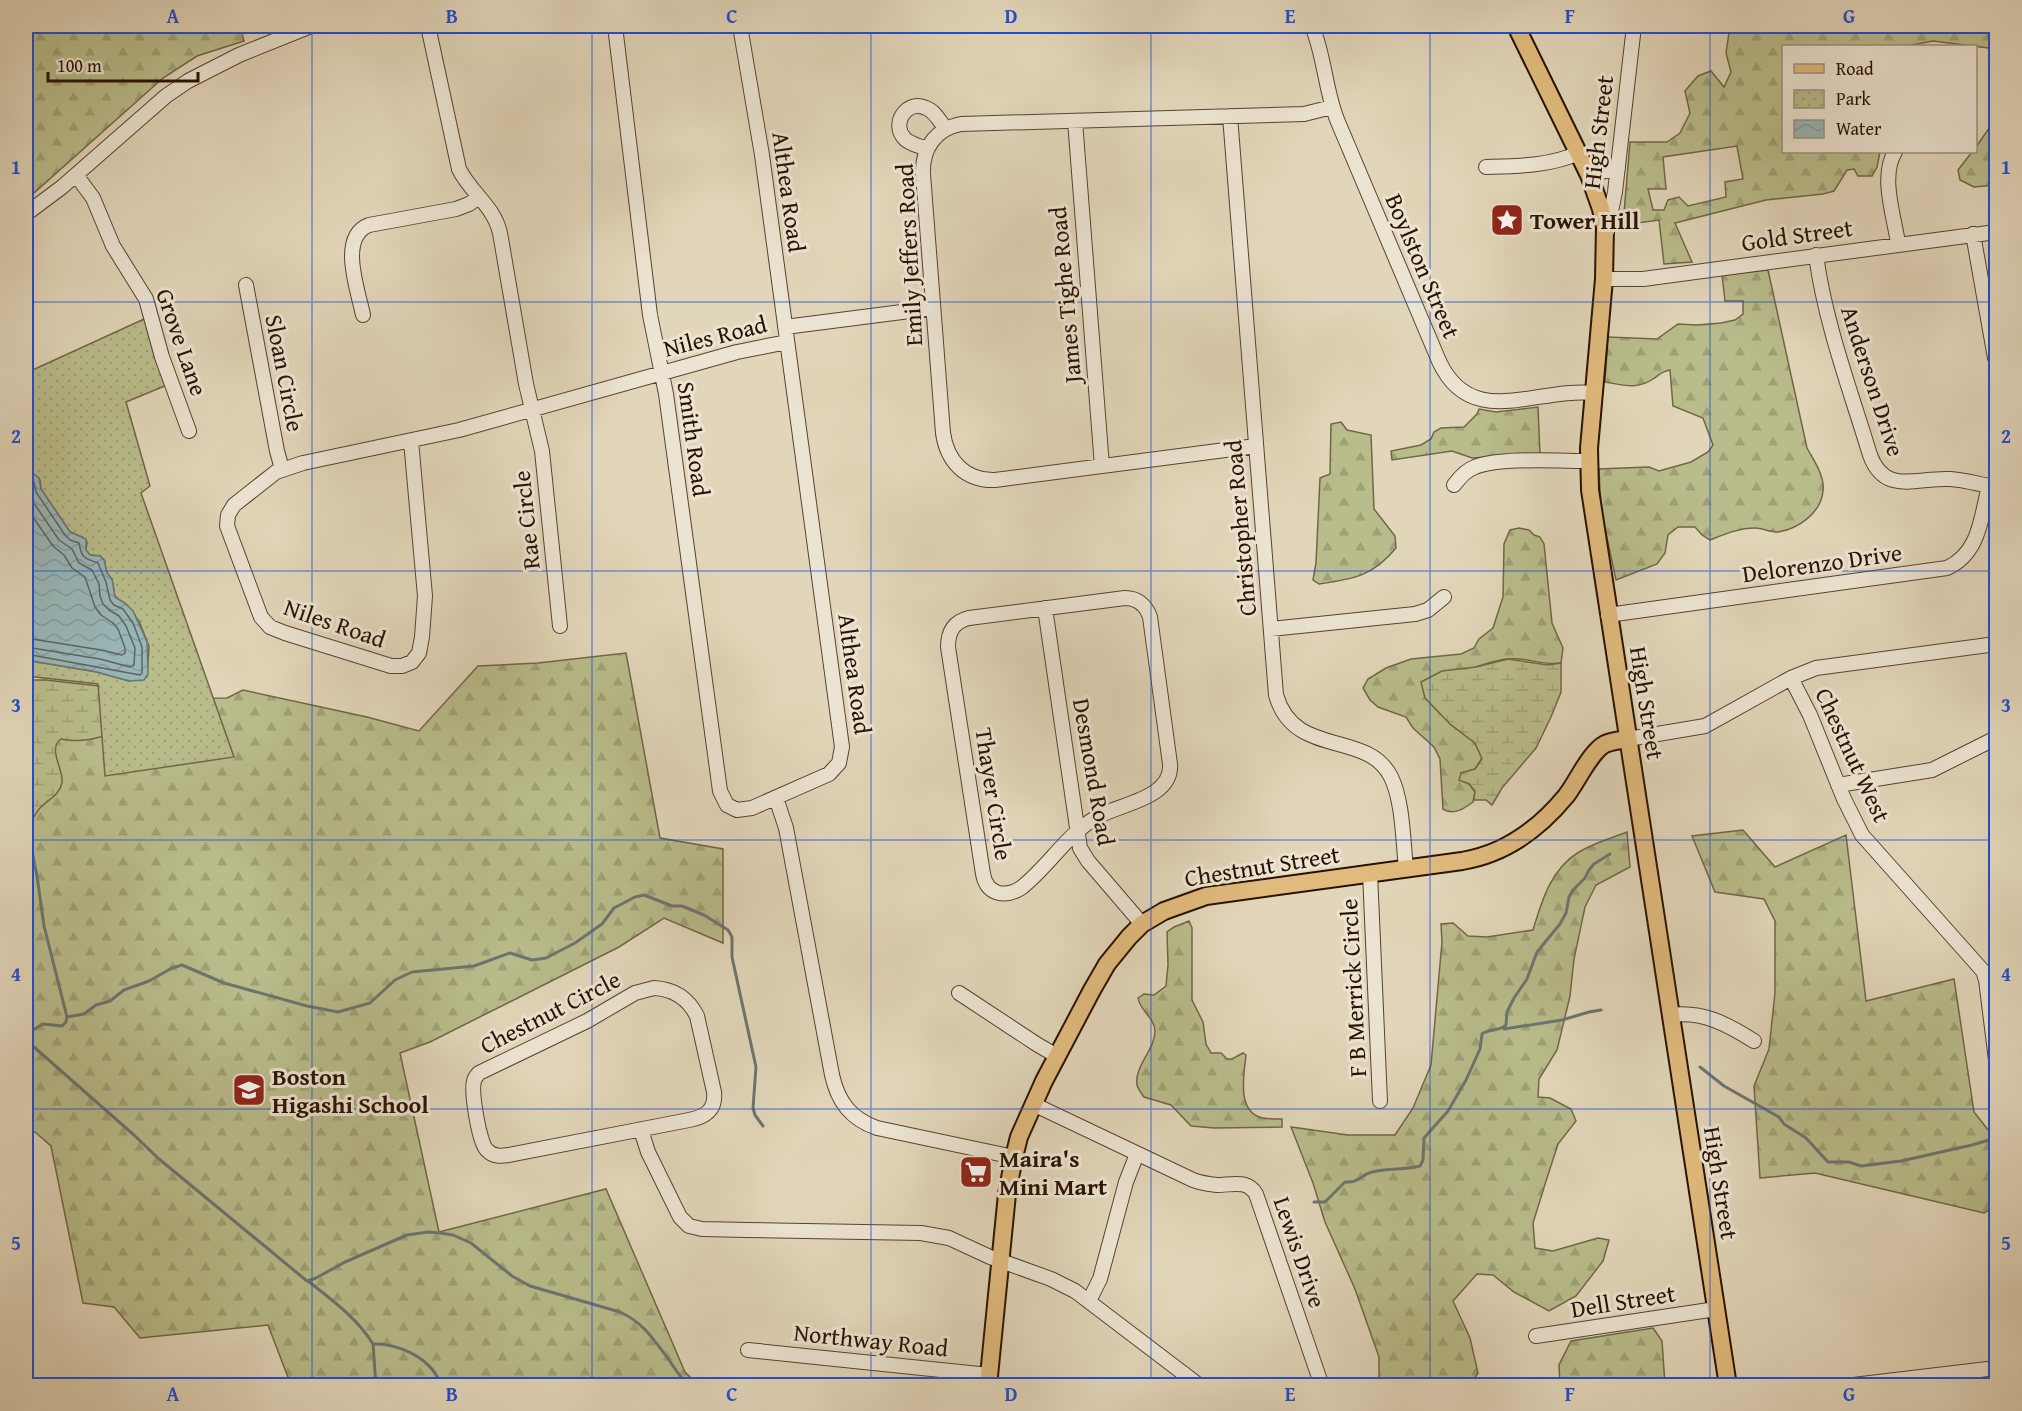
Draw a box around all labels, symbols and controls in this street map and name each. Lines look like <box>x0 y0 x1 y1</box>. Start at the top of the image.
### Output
text: A <box>167 1 180 30</box>
text: B <box>446 1 458 30</box>
text: C <box>726 1 738 30</box>
text: D <box>1004 1 1018 30</box>
text: E <box>1285 1 1296 30</box>
text: F <box>1565 1 1575 30</box>
text: G <box>1843 1 1855 30</box>
scale bar <box>48 45 198 83</box>
legend <box>1782 45 1977 153</box>
text: 100 m <box>57 52 102 79</box>
text: Road <box>1836 55 1874 82</box>
street label: High Street <box>1574 73 1622 191</box>
text: Park <box>1836 85 1872 112</box>
text: Water <box>1836 115 1882 142</box>
street label: Althea Road <box>763 129 815 255</box>
text: 1 <box>11 152 21 181</box>
text: 1 <box>2001 152 2011 181</box>
street label: Emily Jeffers Road <box>887 163 931 347</box>
street label: Boylston Street <box>1377 188 1469 344</box>
place icon: Tower Hill <box>1489 202 1525 238</box>
place label: Tower Hill <box>1530 203 1640 238</box>
street label: James Tighe Road <box>1040 205 1090 388</box>
street label: Gold Street <box>1739 210 1855 260</box>
street label: Grove Lane <box>147 284 217 400</box>
street label: Anderson Drive <box>1832 301 1914 461</box>
street label: Niles Road <box>660 306 771 366</box>
street label: Sloan Circle <box>257 312 313 434</box>
street label: Smith Road <box>669 379 719 499</box>
text: 2 <box>11 421 21 450</box>
text: 2 <box>2001 421 2011 450</box>
street label: Christopher Road <box>1215 438 1265 617</box>
street label: Rae Circle <box>503 469 549 571</box>
street label: Delorenzo Drive <box>1740 534 1904 592</box>
street label: Niles Road <box>279 589 391 657</box>
street label: Althea Road <box>829 611 881 737</box>
street label: High Street <box>1621 644 1673 763</box>
street label: Chestnut West <box>1807 682 1900 828</box>
text: 3 <box>11 690 21 719</box>
text: 3 <box>2001 690 2011 719</box>
street label: Desmond Road <box>1064 696 1124 849</box>
street label: Thayer Circle <box>966 725 1022 863</box>
street label: Chestnut Street <box>1182 836 1343 896</box>
street label: F B Merrick Circle <box>1331 898 1375 1078</box>
text: 4 <box>11 959 21 988</box>
text: 4 <box>2001 959 2011 988</box>
street label: Chestnut Circle <box>474 962 626 1062</box>
place label: Boston Higashi School <box>272 1059 429 1122</box>
school or university icon: Boston Higashi School <box>231 1072 267 1108</box>
street label: High Street <box>1695 1124 1747 1243</box>
place label: Maira's Mini Mart <box>999 1141 1107 1204</box>
supermarket icon: Maira's Mini Mart <box>958 1154 994 1190</box>
street label: Lewis Drive <box>1265 1192 1335 1312</box>
text: 5 <box>11 1228 21 1257</box>
text: 5 <box>2001 1228 2011 1257</box>
street label: Dell Street <box>1568 1275 1678 1327</box>
street label: Northway Road <box>792 1314 950 1366</box>
text: A <box>167 1379 180 1408</box>
text: B <box>446 1379 458 1408</box>
text: C <box>726 1379 738 1408</box>
text: D <box>1004 1379 1018 1408</box>
text: E <box>1285 1379 1296 1408</box>
text: F <box>1565 1379 1575 1408</box>
text: G <box>1843 1379 1855 1408</box>

